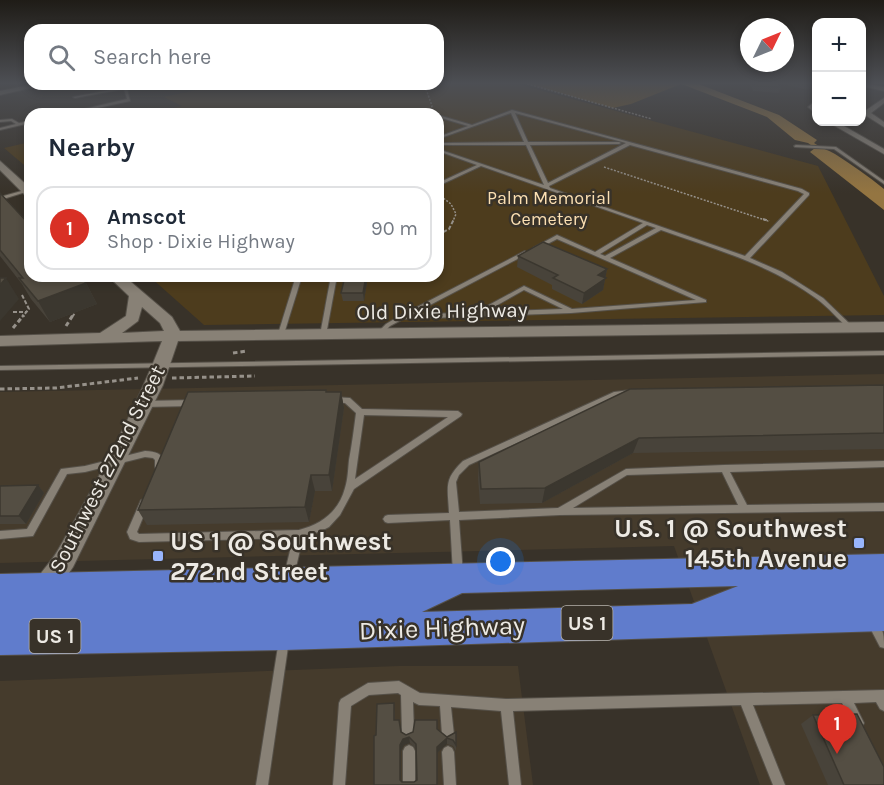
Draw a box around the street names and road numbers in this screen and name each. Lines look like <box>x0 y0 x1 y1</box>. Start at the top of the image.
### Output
street label: Old Dixie Highway <box>356 298 528 324</box>
street label: Southwest 272nd Street <box>44 361 170 577</box>
road number: US 1 <box>562 606 612 640</box>
street label: Dixie Highway <box>358 610 526 646</box>
road number: US 1 <box>29 619 80 653</box>

